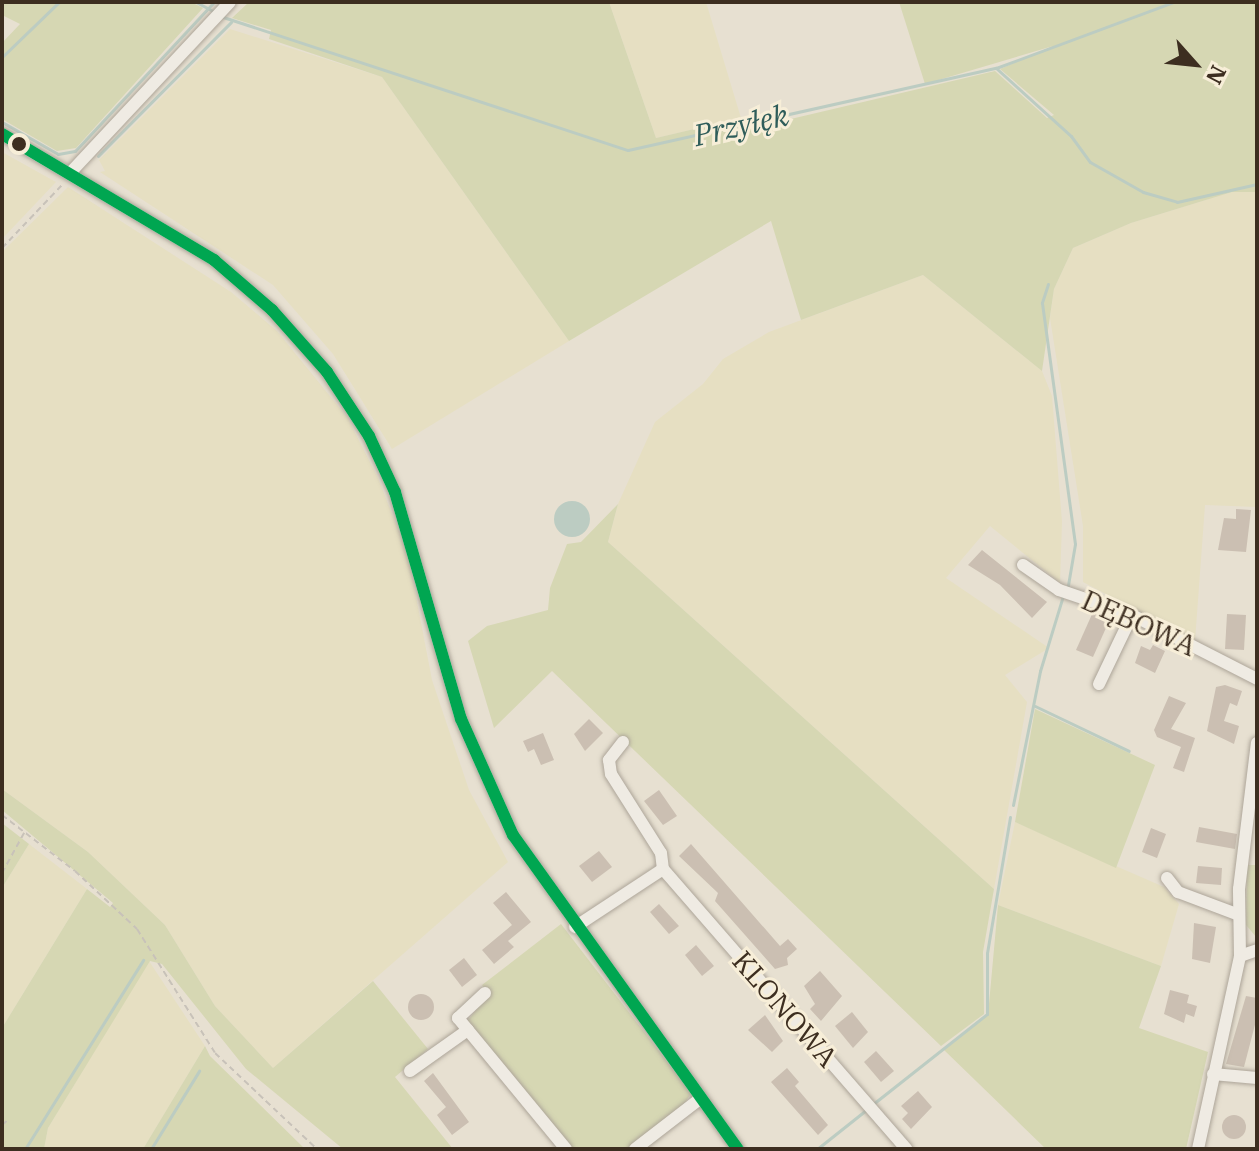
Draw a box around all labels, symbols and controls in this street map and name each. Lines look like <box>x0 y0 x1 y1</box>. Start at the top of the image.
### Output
north arrow <box>1155 24 1235 104</box>
text: N <box>1200 61 1234 89</box>
water label: Przyłęk <box>690 97 792 153</box>
unlabelled marker <box>11 136 27 152</box>
street label: DĘBOWA <box>1077 583 1201 663</box>
street label: KLONOWA <box>725 944 845 1074</box>

